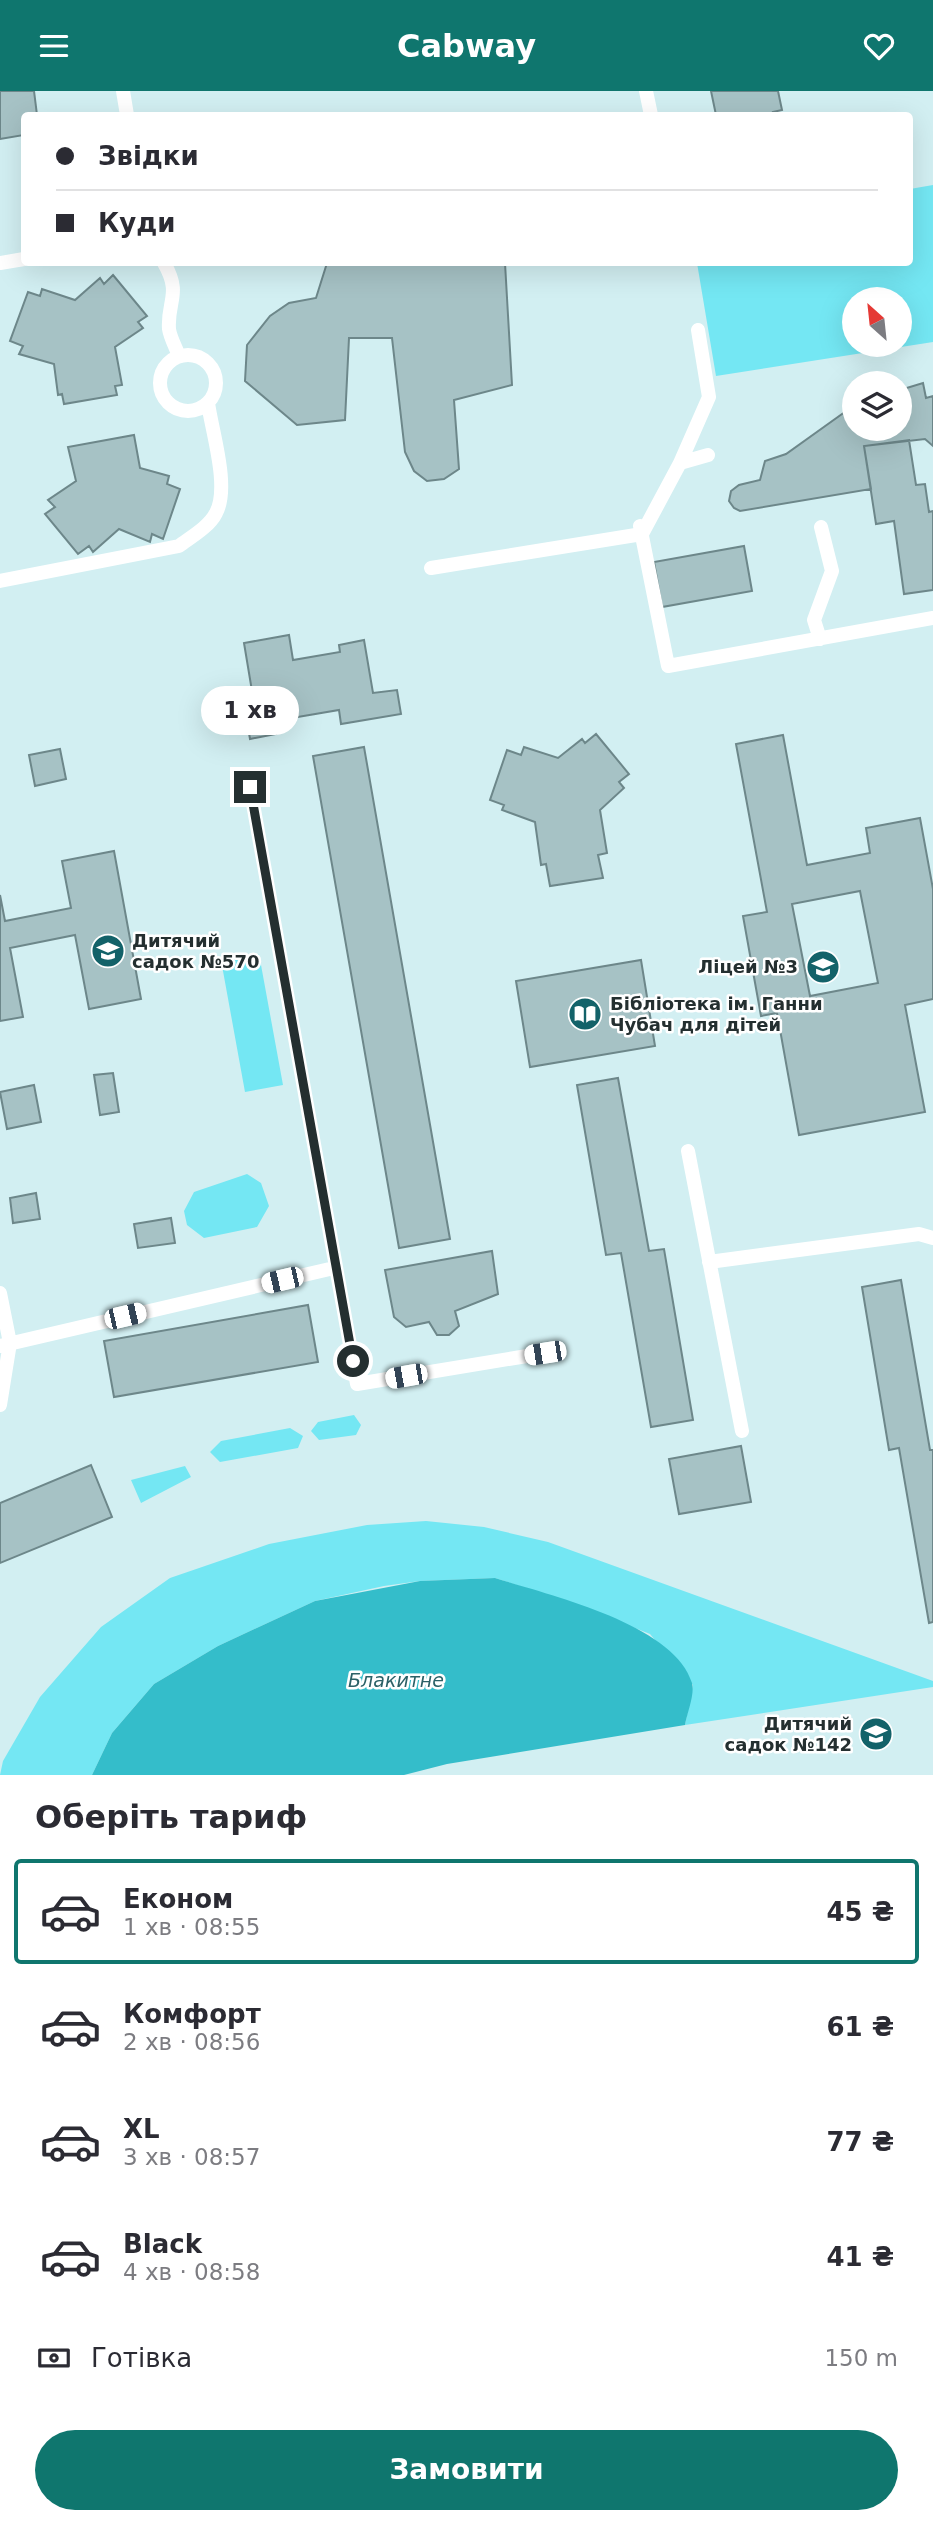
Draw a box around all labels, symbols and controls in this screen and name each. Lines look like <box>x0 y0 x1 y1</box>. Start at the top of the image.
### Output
icon: menu <box>35 27 73 65</box>
text: Cabway <box>397 27 536 65</box>
icon: heart <box>860 27 898 65</box>
text: Звідки <box>98 141 199 171</box>
text: Куди <box>98 208 175 238</box>
north arrow <box>842 287 912 357</box>
map controls <box>842 287 912 441</box>
button: layers <box>842 371 912 441</box>
callout: 1 хв <box>201 685 299 735</box>
text: 1 хв <box>223 697 277 723</box>
route end <box>234 771 266 803</box>
place label: Дитячий садок №570 <box>132 930 259 972</box>
school or university icon: Дитячий садок №570 <box>89 932 127 970</box>
school or university icon: Ліцей №3 <box>804 948 842 986</box>
place label: Ліцей №3 <box>698 956 798 977</box>
place label: Бібліотека ім. Ганни Чубач для дітей <box>610 993 823 1035</box>
library icon: Бібліотека ім. Ганни Чубач для дітей <box>566 995 604 1033</box>
car <box>260 1265 305 1295</box>
car <box>103 1301 148 1331</box>
car <box>523 1339 568 1367</box>
route start <box>337 1345 369 1377</box>
car <box>384 1362 429 1390</box>
water label: Блакитне <box>348 1669 444 1691</box>
place label: Дитячий садок №142 <box>725 1713 852 1755</box>
school or university icon: Дитячий садок №142 <box>857 1715 895 1753</box>
text: Оберіть тариф <box>35 1798 307 1836</box>
icon: car <box>39 1880 102 1943</box>
text: Економ <box>123 1884 233 1914</box>
text: 45 ₴ <box>826 1897 894 1927</box>
text: 1 хв · 08:55 <box>123 1914 260 1940</box>
icon: car <box>39 1995 102 2058</box>
text: Комфорт <box>123 1999 261 2029</box>
text: 61 ₴ <box>826 2012 894 2042</box>
text: 2 хв · 08:56 <box>123 2029 260 2055</box>
icon: car <box>39 2110 102 2173</box>
text: XL <box>123 2114 160 2144</box>
text: 77 ₴ <box>826 2127 894 2157</box>
text: 3 хв · 08:57 <box>123 2144 260 2170</box>
icon: car <box>39 2225 102 2288</box>
text: Black <box>123 2229 202 2259</box>
text: 41 ₴ <box>826 2242 894 2272</box>
text: 4 хв · 08:58 <box>123 2259 260 2285</box>
icon: cash <box>35 2339 73 2377</box>
text: Готівка <box>91 2343 192 2373</box>
text: 150 m <box>824 2345 898 2371</box>
button: Замовити <box>35 2430 898 2510</box>

